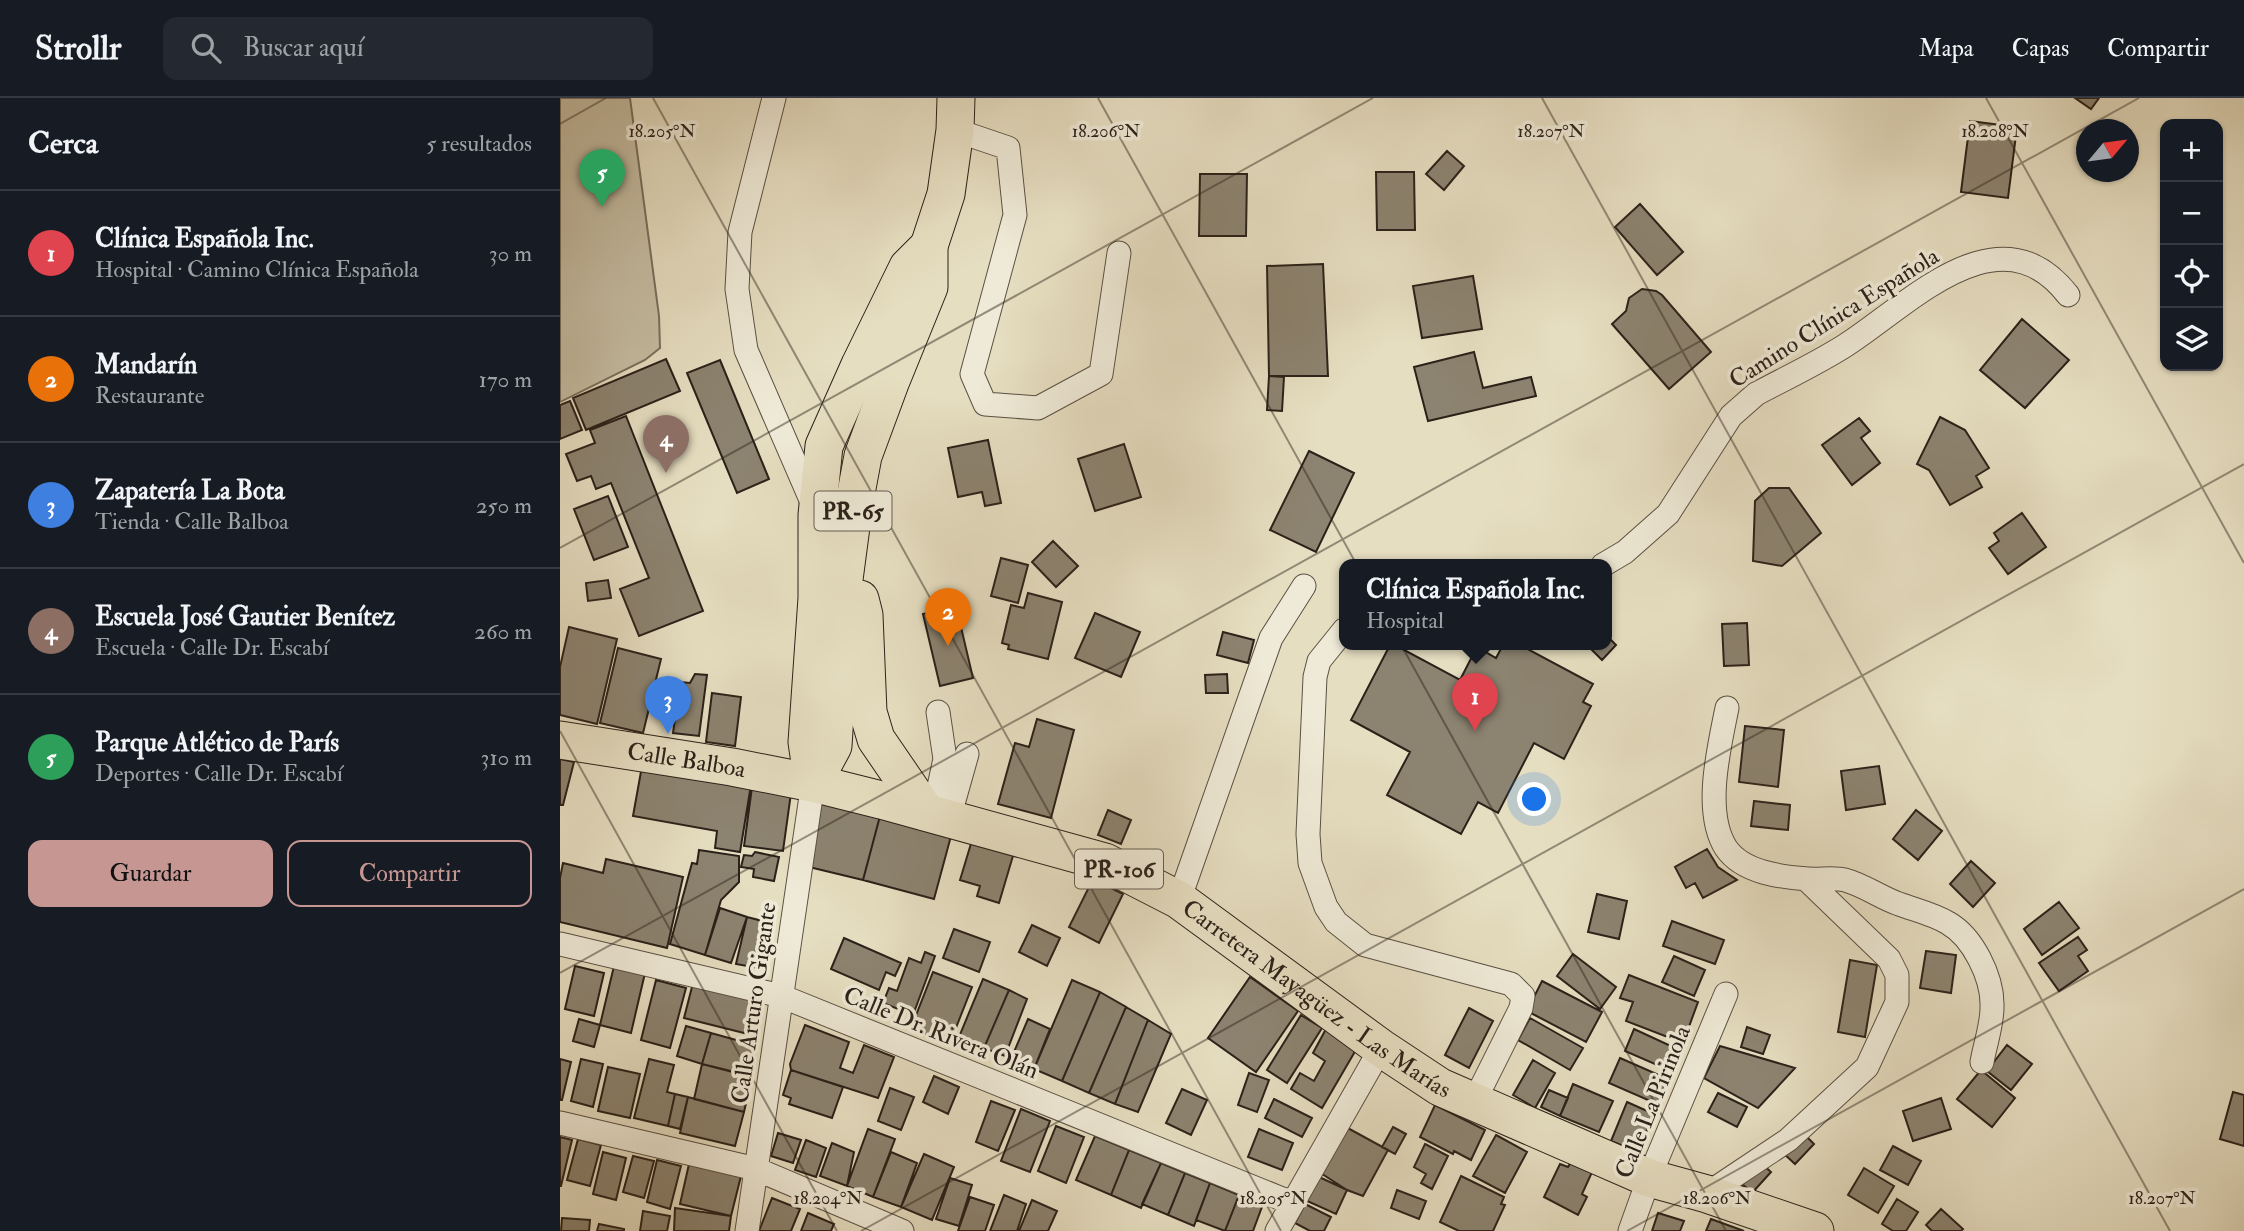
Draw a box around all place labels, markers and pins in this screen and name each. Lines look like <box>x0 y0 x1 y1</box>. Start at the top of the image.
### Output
pin: 5 <box>579 149 625 207</box>
pin: 4 <box>643 415 689 473</box>
pin: 2 <box>925 588 971 646</box>
pin: 1 <box>1452 673 1498 731</box>
pin: 3 <box>645 676 691 734</box>

